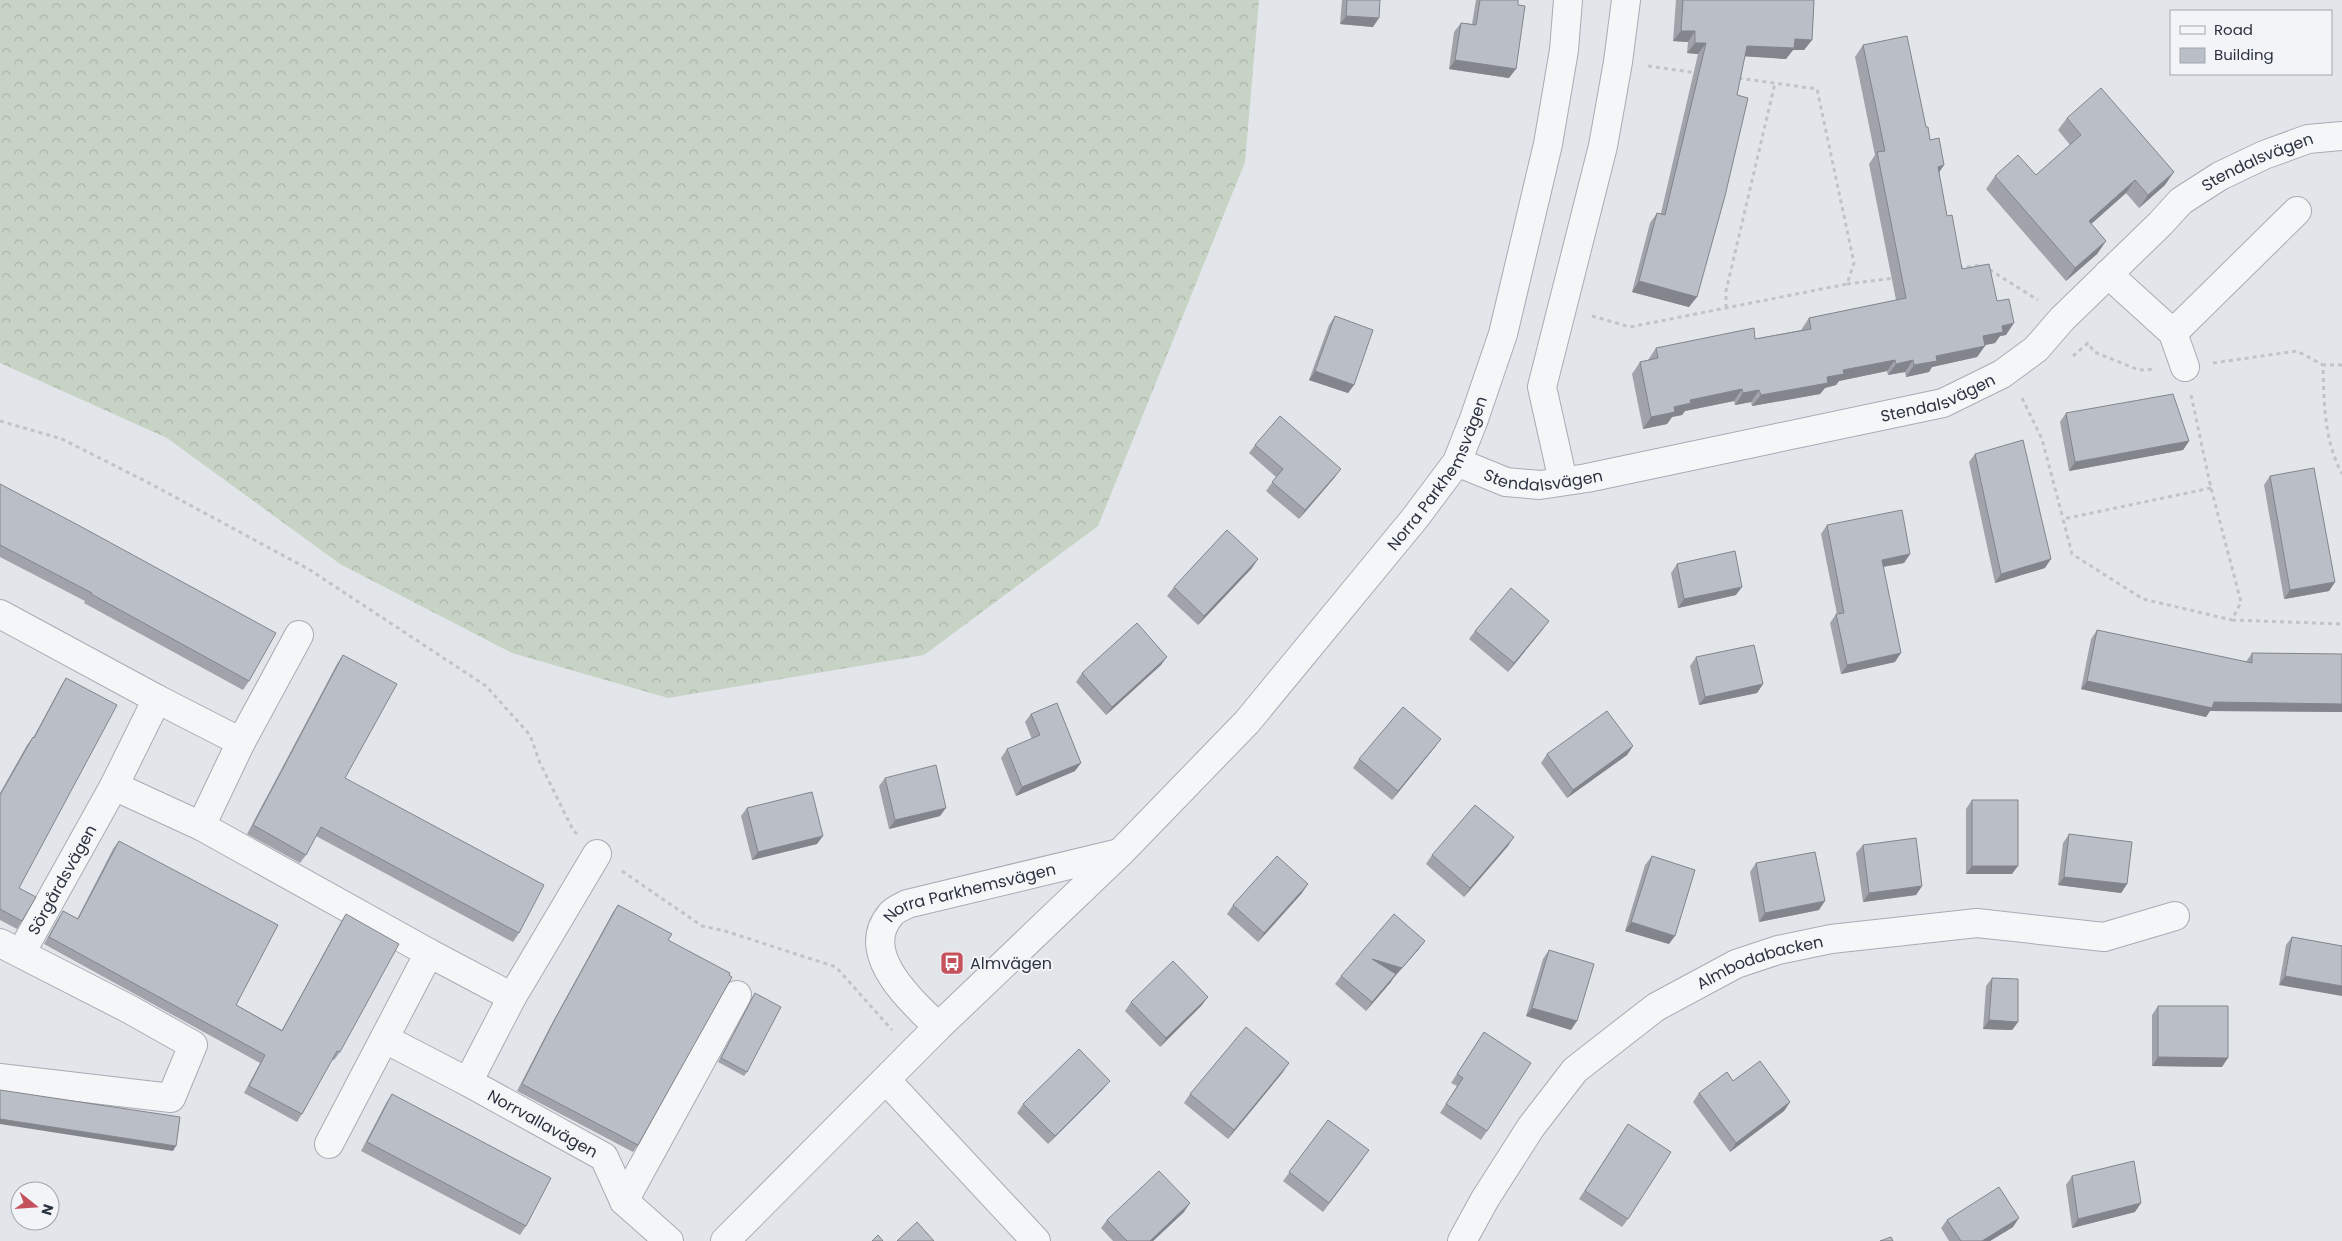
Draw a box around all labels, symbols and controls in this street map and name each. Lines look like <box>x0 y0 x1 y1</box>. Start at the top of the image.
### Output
legend <box>2170 10 2332 75</box>
text: Road <box>2214 19 2253 40</box>
text: Building <box>2214 44 2274 65</box>
street label: Stendalsvägen <box>2197 127 2316 197</box>
street label: Stendalsvägen <box>1879 368 1999 428</box>
street label: Norra Parkhemsvägen <box>1382 393 1493 556</box>
street label: Stendalsvägen <box>1480 463 1605 497</box>
street label: Sörgårdsvägen <box>22 820 102 939</box>
street label: Norra Parkhemsvägen <box>878 858 1058 927</box>
street label: Almbodabacken <box>1692 930 1825 995</box>
bus stop icon: Almvägen <box>939 950 965 976</box>
place label: Almvägen <box>970 952 1052 975</box>
street label: Norrvallavägen <box>483 1084 602 1163</box>
north arrow <box>10 1181 60 1231</box>
text: N <box>36 1202 59 1218</box>

